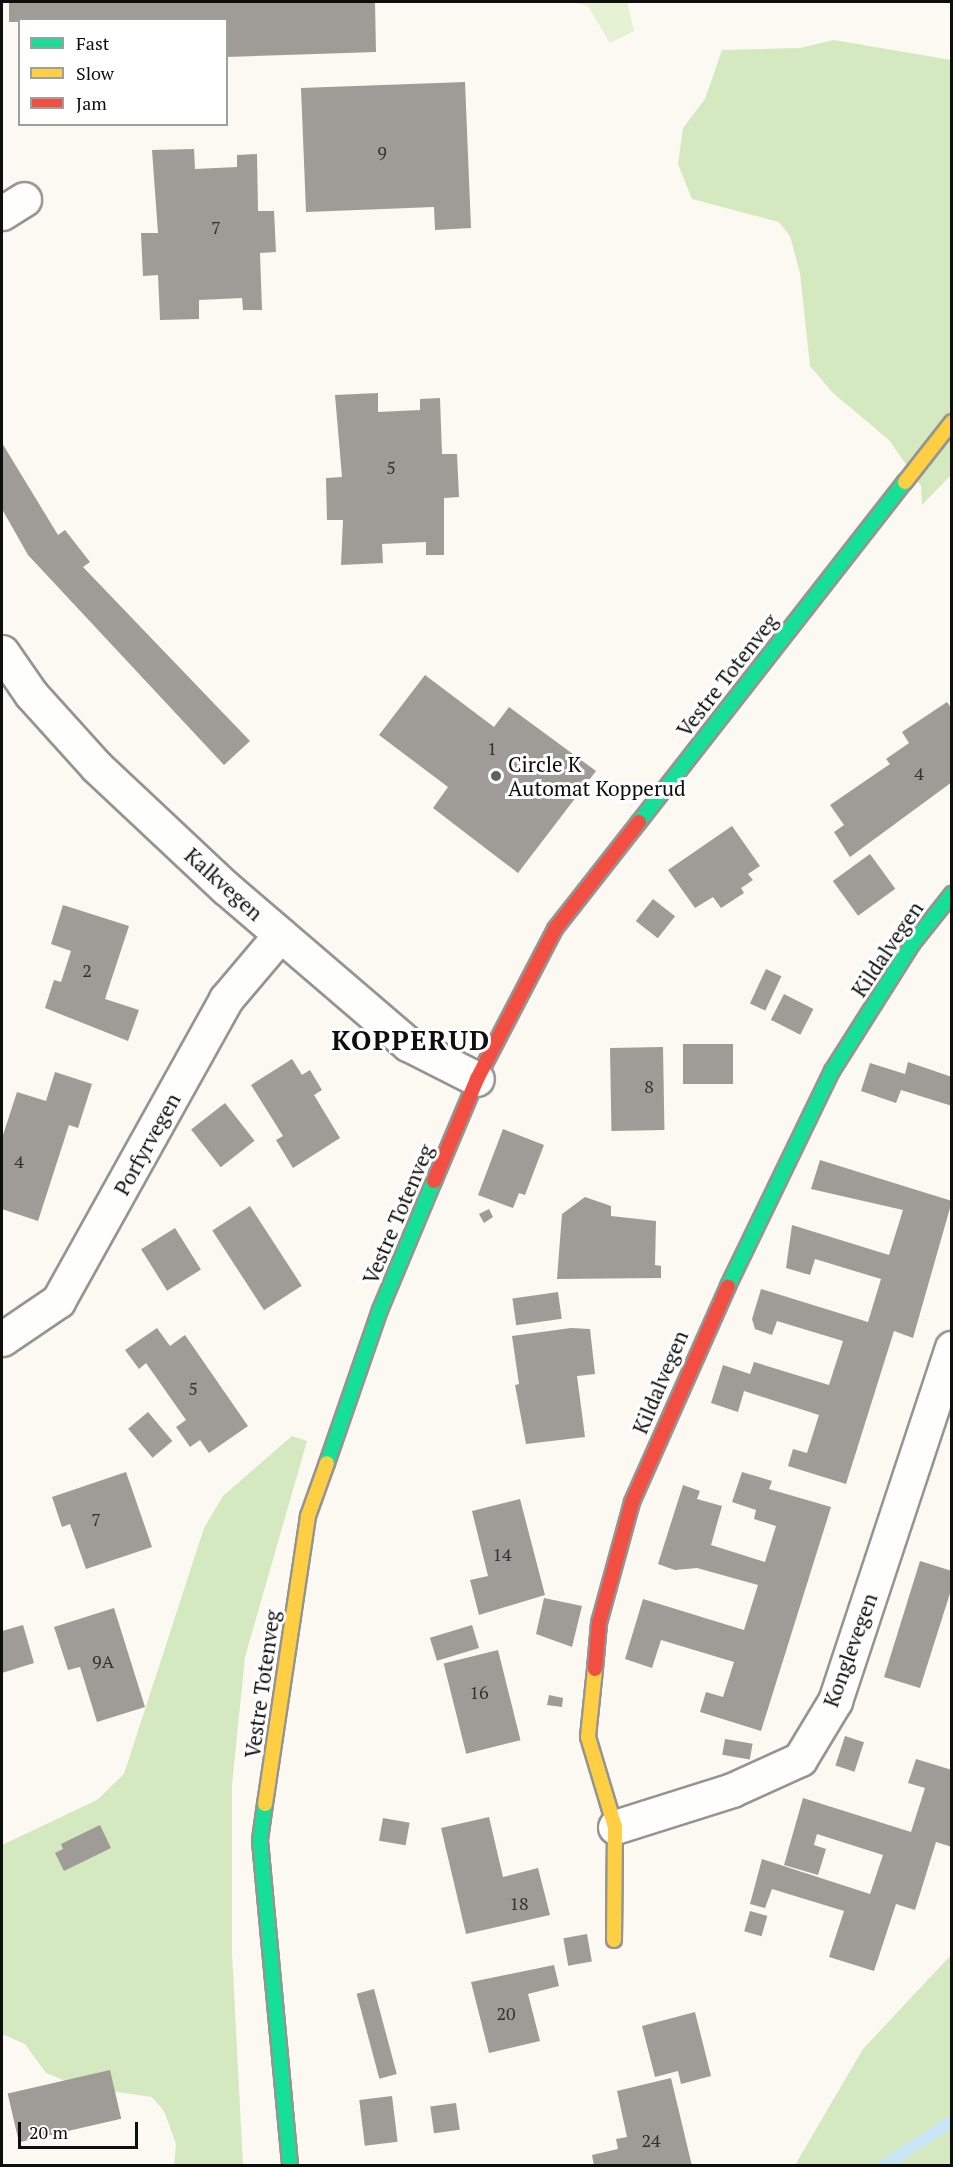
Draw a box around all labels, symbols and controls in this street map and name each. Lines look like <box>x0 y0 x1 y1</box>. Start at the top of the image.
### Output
legend <box>18 18 228 126</box>
text: Fast <box>76 31 109 55</box>
text: Slow <box>76 61 114 85</box>
text: Jam <box>76 91 107 115</box>
house number: 9 <box>377 141 387 163</box>
house number: 7 <box>211 216 221 238</box>
house number: 5 <box>386 456 396 478</box>
street label: Vestre Totenveg <box>671 608 783 742</box>
house number: 1 <box>487 737 497 759</box>
place label: Circle K Automat Kopperud <box>508 751 686 801</box>
house number: 4 <box>914 762 924 784</box>
marker: Circle K Automat Kopperud <box>489 769 503 783</box>
street label: Kalkvegen <box>180 842 268 926</box>
street label: Kildalvegen <box>846 896 928 1002</box>
house number: 2 <box>82 959 92 981</box>
district label: KOPPERUD <box>331 1025 491 1057</box>
house number: 8 <box>644 1075 654 1097</box>
street label: Porfyrvegen <box>109 1089 185 1199</box>
street label: Vestre Totenveg <box>357 1140 439 1288</box>
house number: 4 <box>14 1150 24 1172</box>
street label: Kildalvegen <box>627 1327 693 1437</box>
house number: 5 <box>188 1377 198 1399</box>
house number: 7 <box>91 1508 101 1530</box>
house number: 14 <box>492 1543 512 1565</box>
street label: Konglevegen <box>818 1590 882 1710</box>
street label: Vestre Totenveg <box>239 1608 285 1760</box>
house number: 9A <box>92 1650 114 1672</box>
house number: 16 <box>469 1681 489 1703</box>
house number: 18 <box>509 1892 529 1914</box>
house number: 20 <box>496 2002 516 2024</box>
scale bar <box>21 2110 141 2148</box>
text: 20 m <box>29 2120 68 2144</box>
house number: 24 <box>641 2129 661 2151</box>

